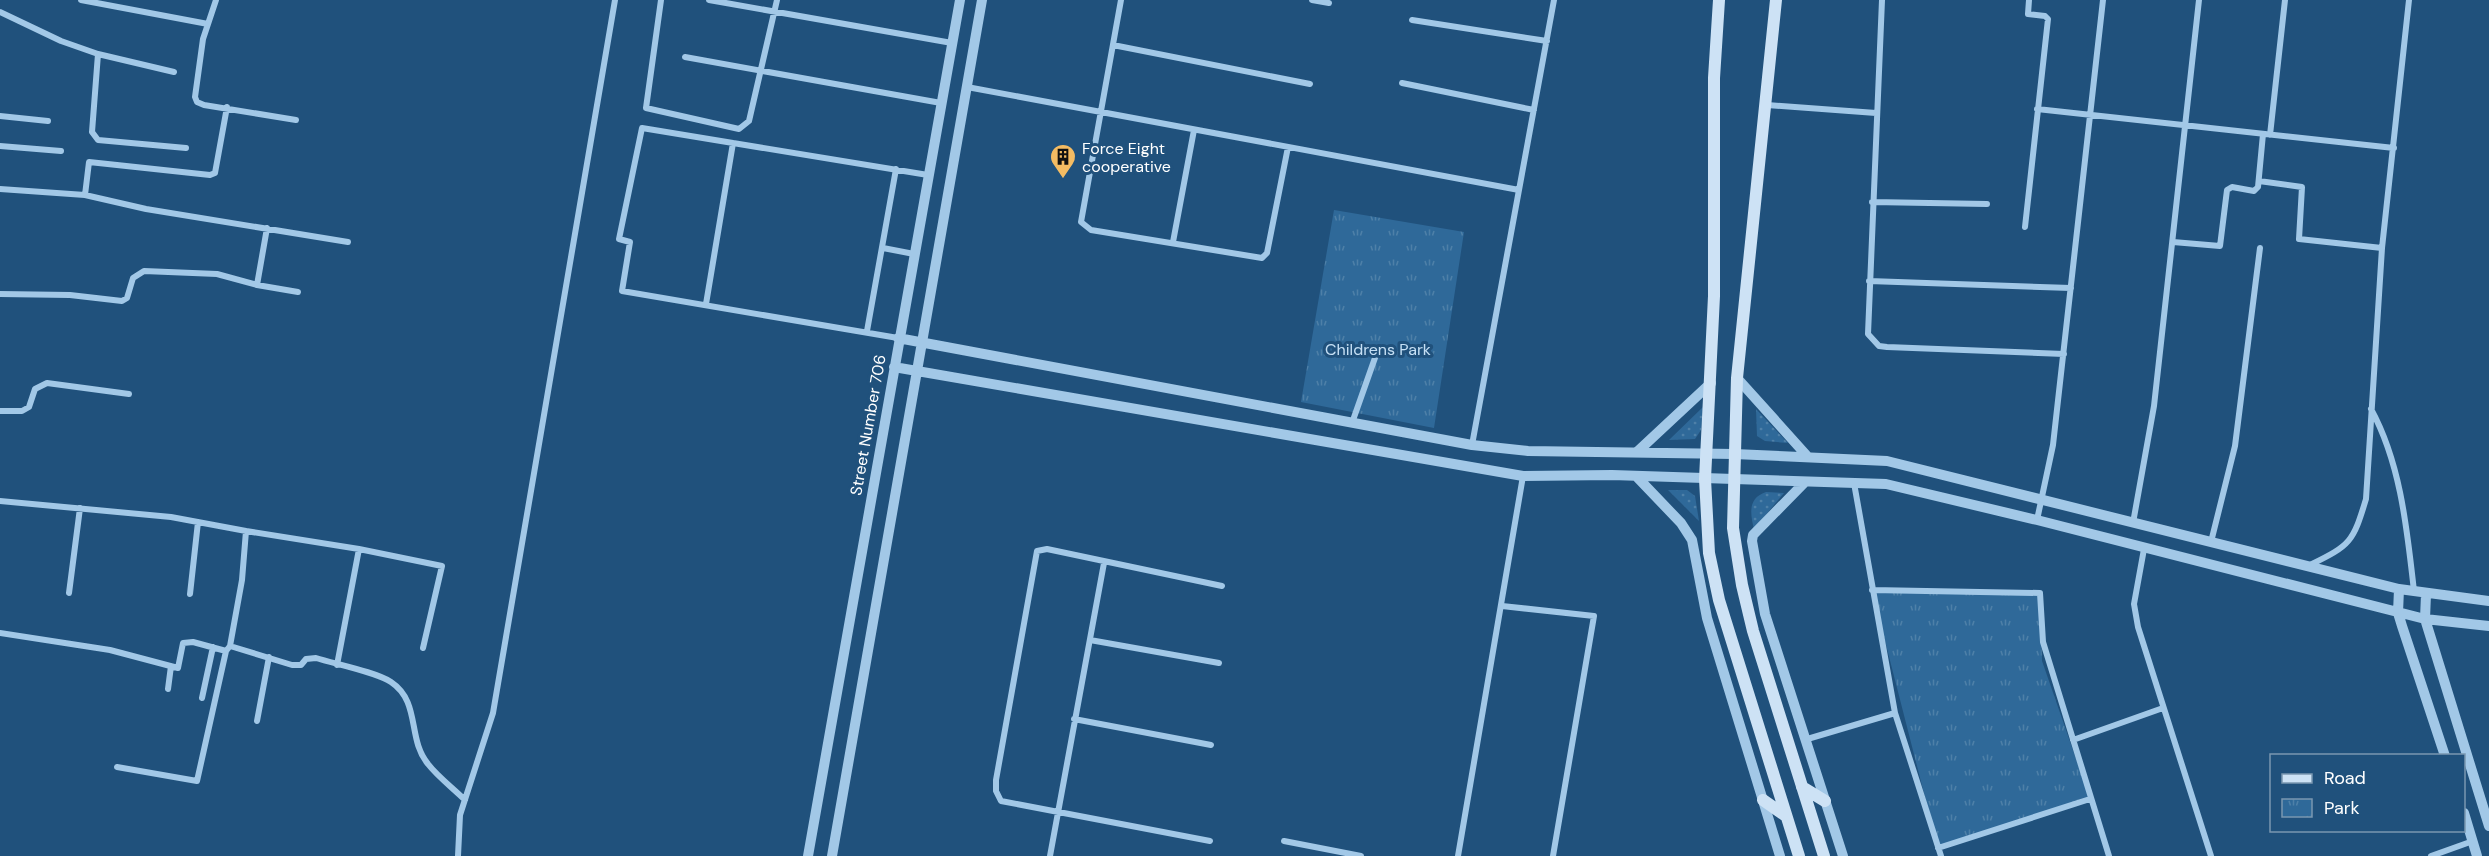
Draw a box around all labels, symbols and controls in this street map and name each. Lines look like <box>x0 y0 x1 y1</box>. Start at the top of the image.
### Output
place label: Force Eight cooperative <box>1082 138 1171 177</box>
building icon: Force Eight cooperative <box>1048 142 1078 180</box>
park label: Childrens Park <box>1325 339 1431 360</box>
street label: Street Number 706 <box>845 353 891 497</box>
legend <box>2270 754 2465 832</box>
text: Road <box>2324 766 2366 790</box>
text: Park <box>2324 796 2360 820</box>

